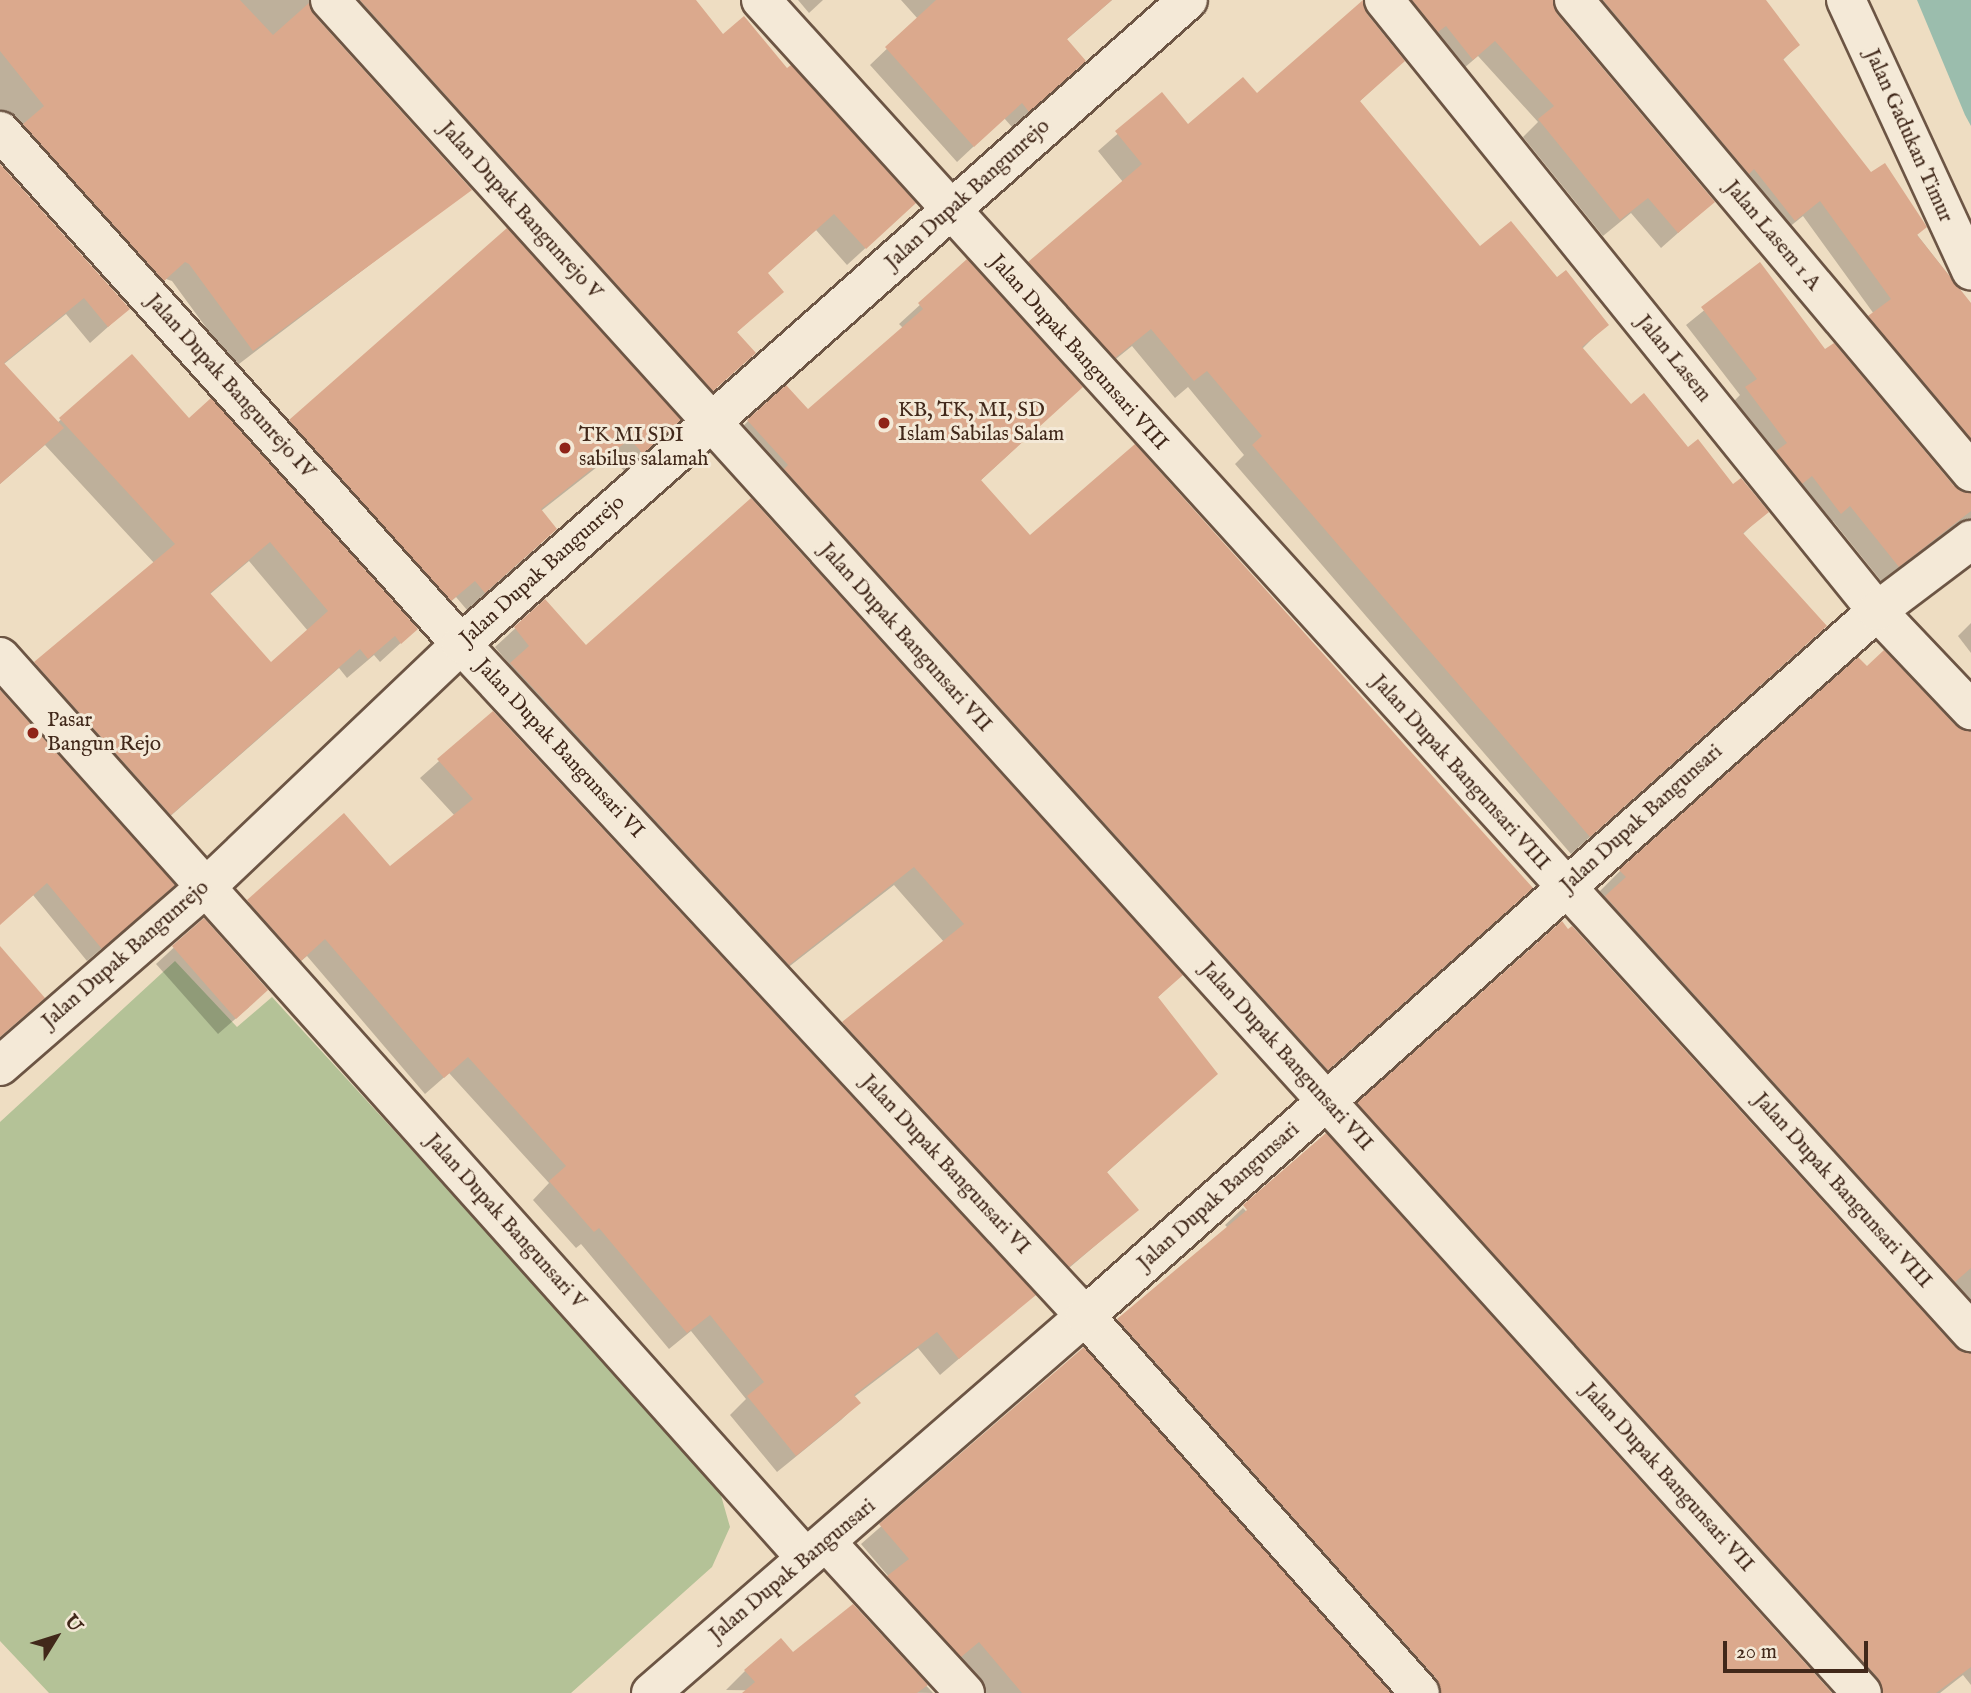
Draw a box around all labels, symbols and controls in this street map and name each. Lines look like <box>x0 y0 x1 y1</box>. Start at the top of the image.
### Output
street label: Jalan Gadukan Timur <box>1858 45 1958 227</box>
street label: Jalan Dupak Bangunrejo <box>880 114 1056 276</box>
street label: Jalan Dupak Bangunrejo V <box>433 117 607 305</box>
street label: Jalan Lasem 1 A <box>1719 176 1825 296</box>
street label: Jalan Dupak Bangunsari VIII <box>983 250 1173 456</box>
street label: Jalan Dupak Bangunrejo IV <box>140 289 320 485</box>
street label: Jalan Lasem <box>1630 310 1716 408</box>
place label: KB, TK, MI, SD Islam Sabilas Salam <box>898 398 1064 448</box>
marker: KB, TK, MI, SD Islam Sabilas Salam <box>876 415 892 431</box>
place label: TK MI SDI sabilus salamah <box>579 423 708 473</box>
marker: TK MI SDI sabilus salamah <box>557 440 573 456</box>
street label: Jalan Dupak Bangunrejo <box>455 490 631 652</box>
street label: Jalan Dupak Bangunsari VII <box>813 538 997 738</box>
street label: Jalan Dupak Bangunsari VI <box>469 654 649 844</box>
street label: Jalan Dupak Bangunsari VIII <box>1365 670 1555 876</box>
place label: Pasar Bangun Rejo <box>47 708 161 758</box>
marker: Pasar Bangun Rejo <box>25 725 41 741</box>
street label: Jalan Dupak Bangunsari <box>1556 740 1728 898</box>
street label: Jalan Dupak Bangunrejo <box>37 876 215 1034</box>
street label: Jalan Dupak Bangunsari VII <box>1194 957 1378 1157</box>
street label: Jalan Dupak Bangunsari VI <box>855 1070 1035 1260</box>
street label: Jalan Dupak Bangunsari VIII <box>1747 1088 1937 1294</box>
street label: Jalan Dupak Bangunsari <box>1133 1118 1305 1276</box>
street label: Jalan Dupak Bangunsari V <box>420 1129 590 1315</box>
street label: Jalan Dupak Bangunsari VII <box>1575 1378 1759 1578</box>
street label: Jalan Dupak Bangunsari <box>705 1494 881 1648</box>
north arrow <box>21 1602 91 1672</box>
text: U <box>58 1610 87 1638</box>
scale bar <box>1726 1626 1871 1670</box>
text: 20 m <box>1736 1639 1777 1666</box>

